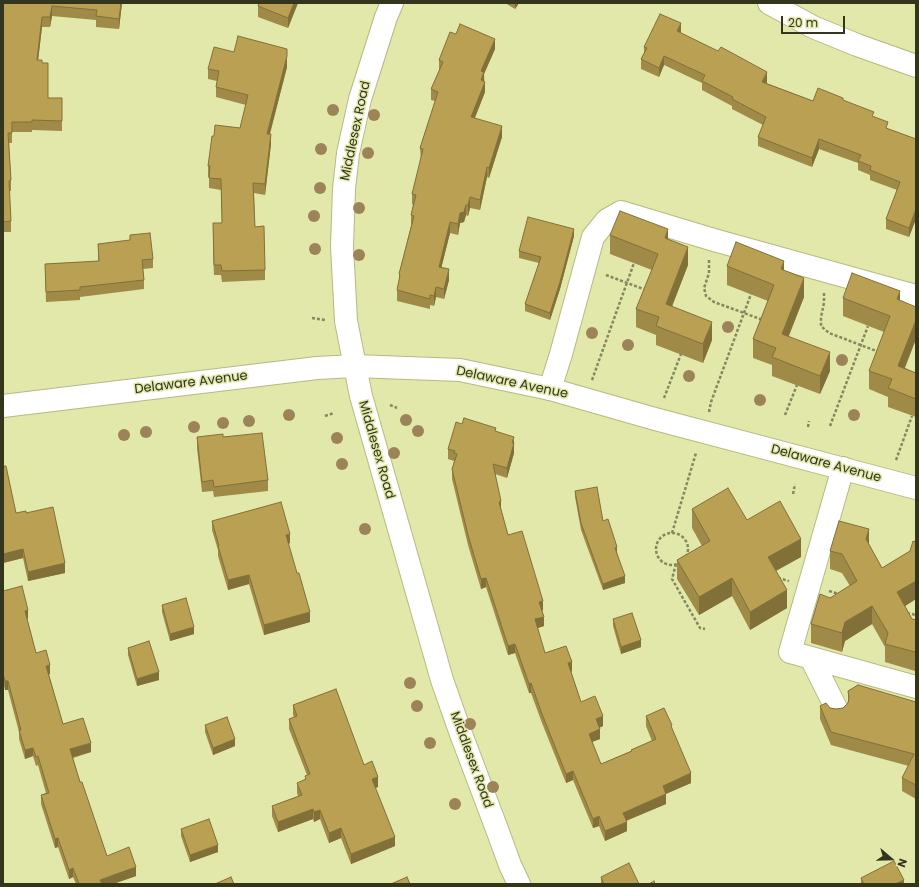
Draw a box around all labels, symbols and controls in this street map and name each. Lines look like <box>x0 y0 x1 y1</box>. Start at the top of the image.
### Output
scale bar <box>783 8 847 34</box>
text: 20 m <box>788 14 818 31</box>
street label: Middlesex Road <box>338 80 374 182</box>
street label: Delaware Avenue <box>455 364 569 402</box>
street label: Delaware Avenue <box>134 368 248 398</box>
street label: Middlesex Road <box>355 399 397 501</box>
street label: Delaware Avenue <box>769 442 883 486</box>
street label: Middlesex Road <box>446 710 496 810</box>
north arrow <box>871 839 911 879</box>
text: N <box>893 856 911 870</box>

